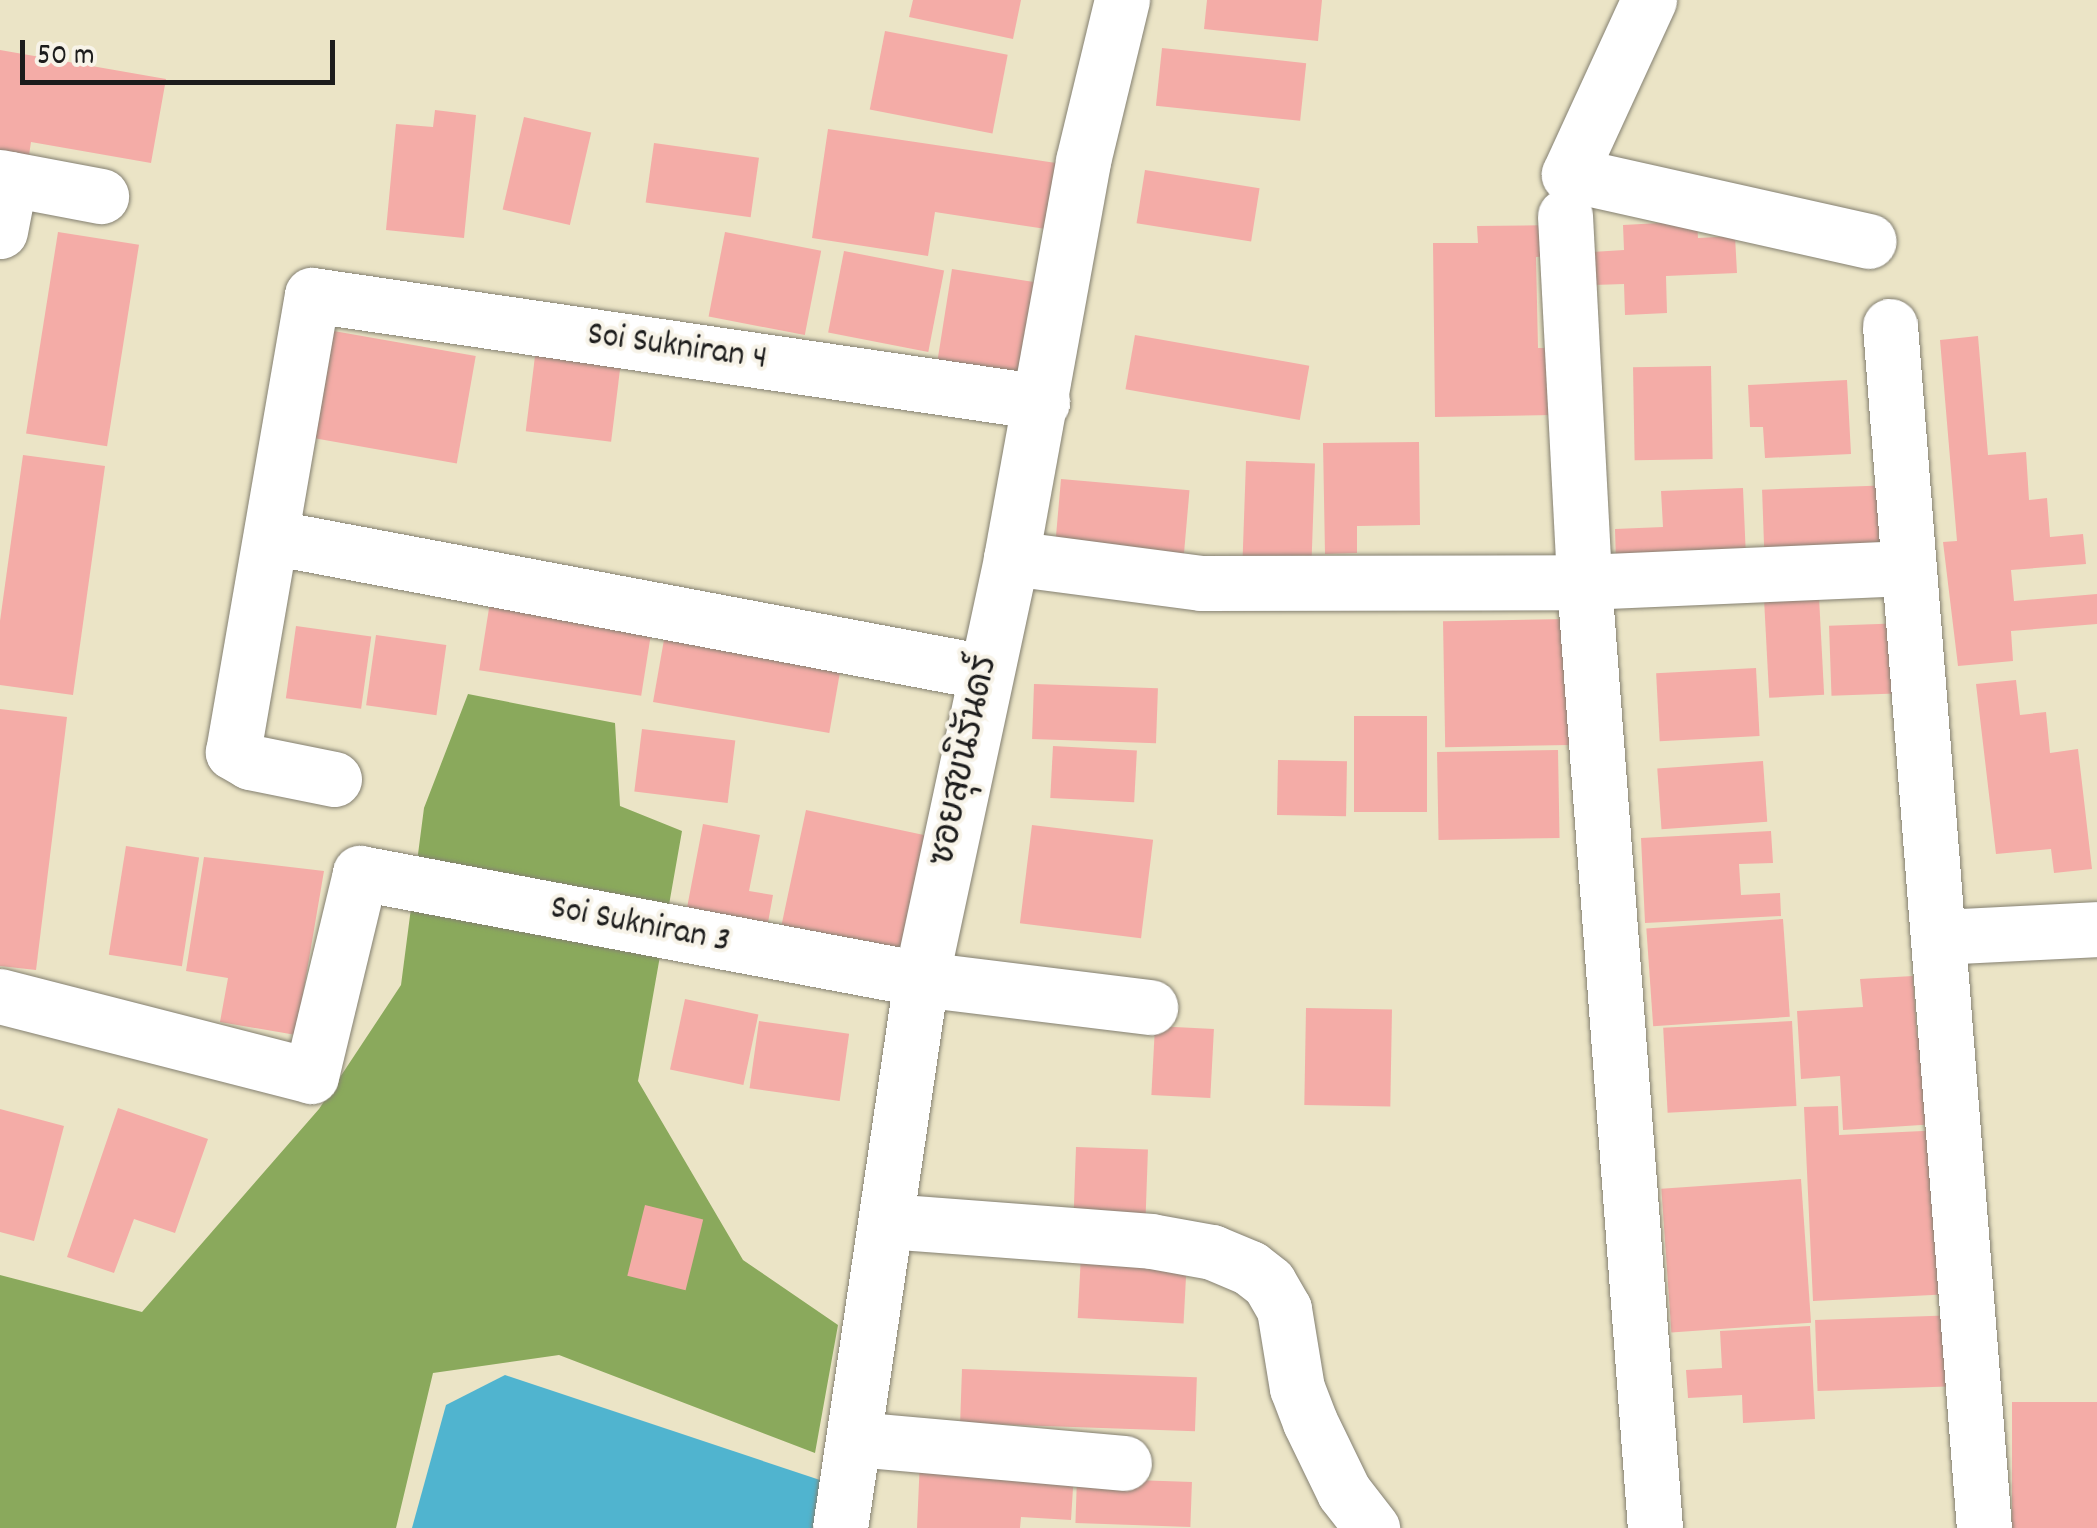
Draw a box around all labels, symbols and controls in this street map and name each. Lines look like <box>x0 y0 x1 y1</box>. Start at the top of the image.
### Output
scale bar <box>25 20 340 82</box>
text: 50 m <box>37 36 95 79</box>
street label: Soi Sukniran 4 <box>584 315 770 381</box>
street label: ซอยสุขนิรันดร์ <box>923 652 1009 870</box>
street label: Soi Sukniran 3 <box>547 888 733 964</box>

